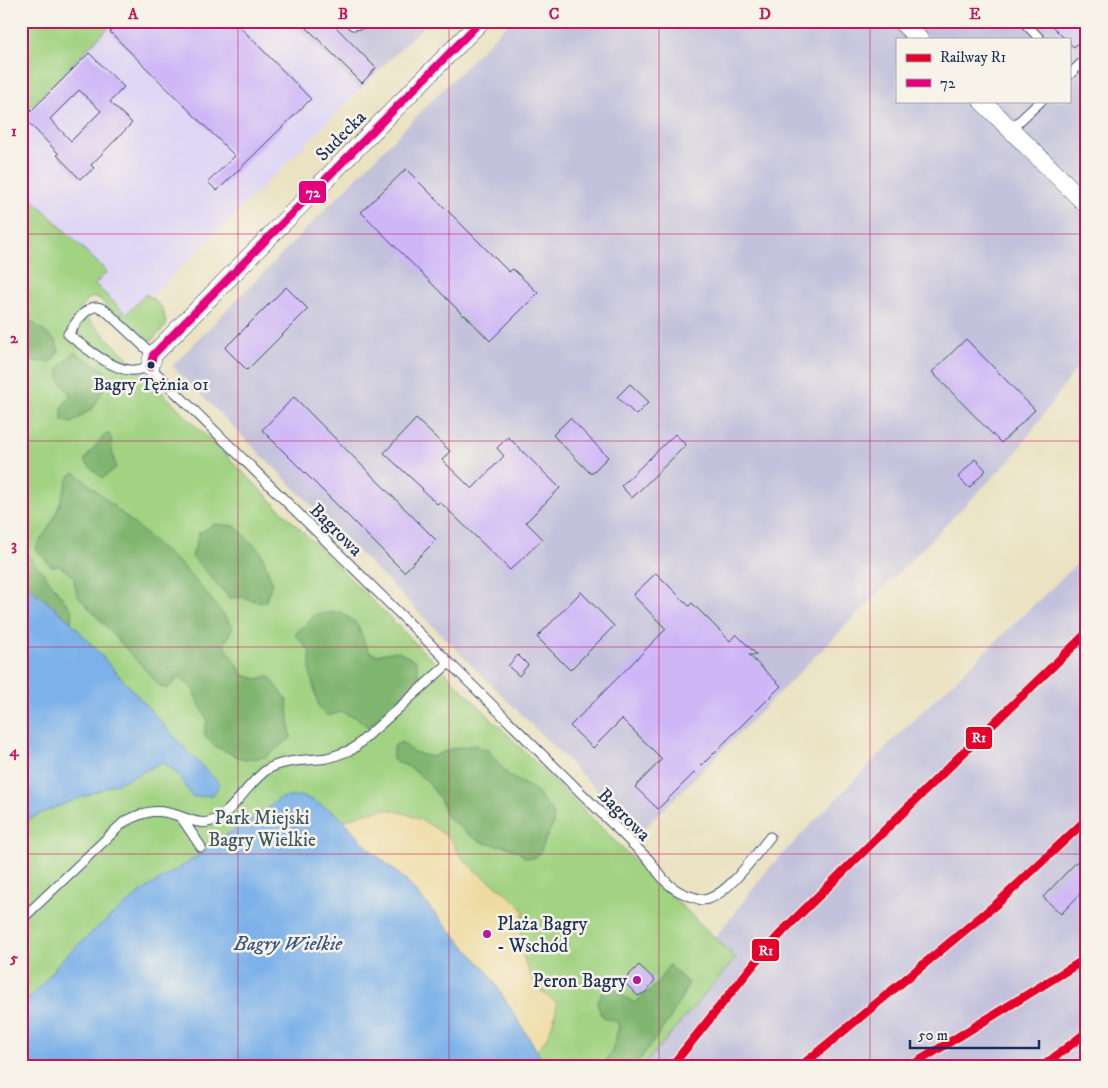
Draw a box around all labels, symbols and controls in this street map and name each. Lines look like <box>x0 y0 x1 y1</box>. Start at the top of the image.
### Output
text: A <box>127 4 139 24</box>
text: B <box>338 4 348 24</box>
text: C <box>549 4 559 24</box>
text: D <box>759 4 771 24</box>
text: E <box>969 4 981 24</box>
legend <box>896 38 1070 102</box>
text: Railway R1 <box>940 48 1006 67</box>
text: 72 <box>940 74 956 93</box>
street label: Sudecka <box>311 106 371 166</box>
text: 1 <box>11 121 17 141</box>
line badge: 72 <box>298 180 327 204</box>
text: 72 <box>306 184 321 202</box>
text: 2 <box>10 328 19 348</box>
marker: Bagry Tężnia 01 <box>146 360 156 370</box>
place label: Bagry Tężnia 01 <box>93 374 209 396</box>
street label: Bagrowa <box>305 499 367 561</box>
text: 3 <box>11 535 17 555</box>
line badge: R1 <box>965 726 993 750</box>
text: R1 <box>972 729 986 747</box>
text: 4 <box>8 741 19 761</box>
street label: Bagrowa <box>593 784 655 846</box>
park label: Park Miejski Bagry Wielkie <box>208 807 316 852</box>
place label: Plaża Bagry - Wschód <box>497 913 589 958</box>
marker: Plaża Bagry - Wschód <box>481 928 493 940</box>
water label: Bagry Wielkie <box>233 932 343 957</box>
line badge: R1 <box>751 938 780 962</box>
text: R1 <box>759 942 773 960</box>
text: 5 <box>9 948 18 968</box>
place label: Peron Bagry <box>533 970 628 993</box>
marker: Peron Bagry <box>631 974 643 986</box>
scale bar <box>910 1018 1039 1050</box>
text: 50 m <box>918 1026 948 1045</box>

